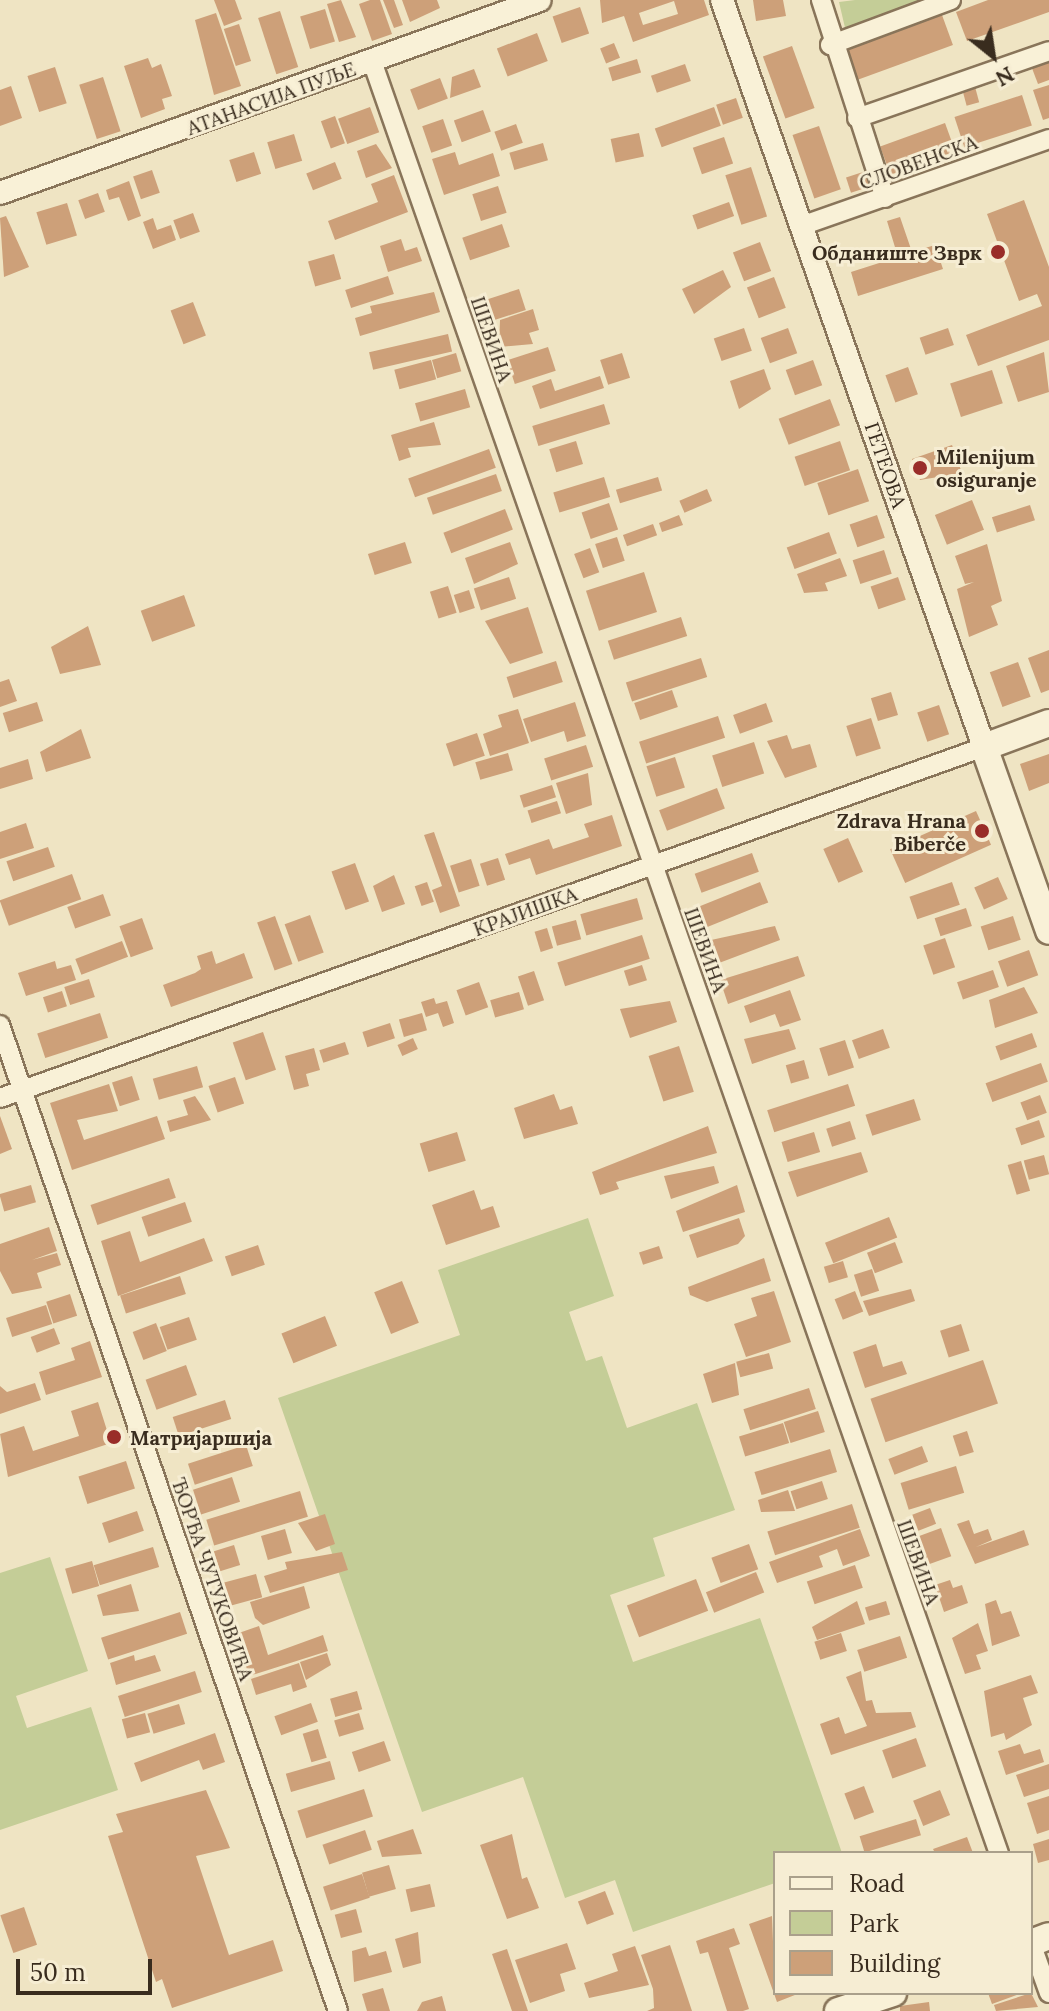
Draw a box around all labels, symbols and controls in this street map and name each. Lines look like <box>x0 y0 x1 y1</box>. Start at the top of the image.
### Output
north arrow <box>953 16 1033 96</box>
street label: АТАНАСИЈА ПУЉЕ <box>183 56 359 140</box>
text: N <box>991 60 1019 93</box>
street label: СЛОВЕНСКА <box>856 130 980 194</box>
place label: Обданиште Зврк <box>812 240 982 264</box>
marker: Обданиште Зврк <box>989 243 1007 261</box>
street label: ШЕВИНА <box>466 293 518 385</box>
street label: ГЕТЕОВА <box>860 419 912 511</box>
place label: Milenijum osiguranje <box>936 444 1036 491</box>
marker: Milenijum osiguranje <box>911 459 929 477</box>
place label: Zdrava Hrana Biberče <box>837 808 966 855</box>
marker: Zdrava Hrana Biberče <box>973 822 991 840</box>
street label: КРАЈИШКА <box>470 881 580 941</box>
street label: ШЕВИНА <box>680 904 732 996</box>
place label: Матријаршија <box>130 1425 272 1449</box>
marker: Матријаршија <box>105 1428 123 1446</box>
street label: ЂОРЂА ЧУТУКОВИЋА <box>167 1474 259 1684</box>
street label: ШЕВИНА <box>893 1516 945 1608</box>
legend <box>773 1851 1033 1995</box>
text: Road <box>849 1868 905 1899</box>
text: Park <box>849 1908 899 1939</box>
scale bar <box>20 1943 156 1993</box>
text: Building <box>849 1948 940 1979</box>
text: 50 m <box>30 1957 86 1988</box>

